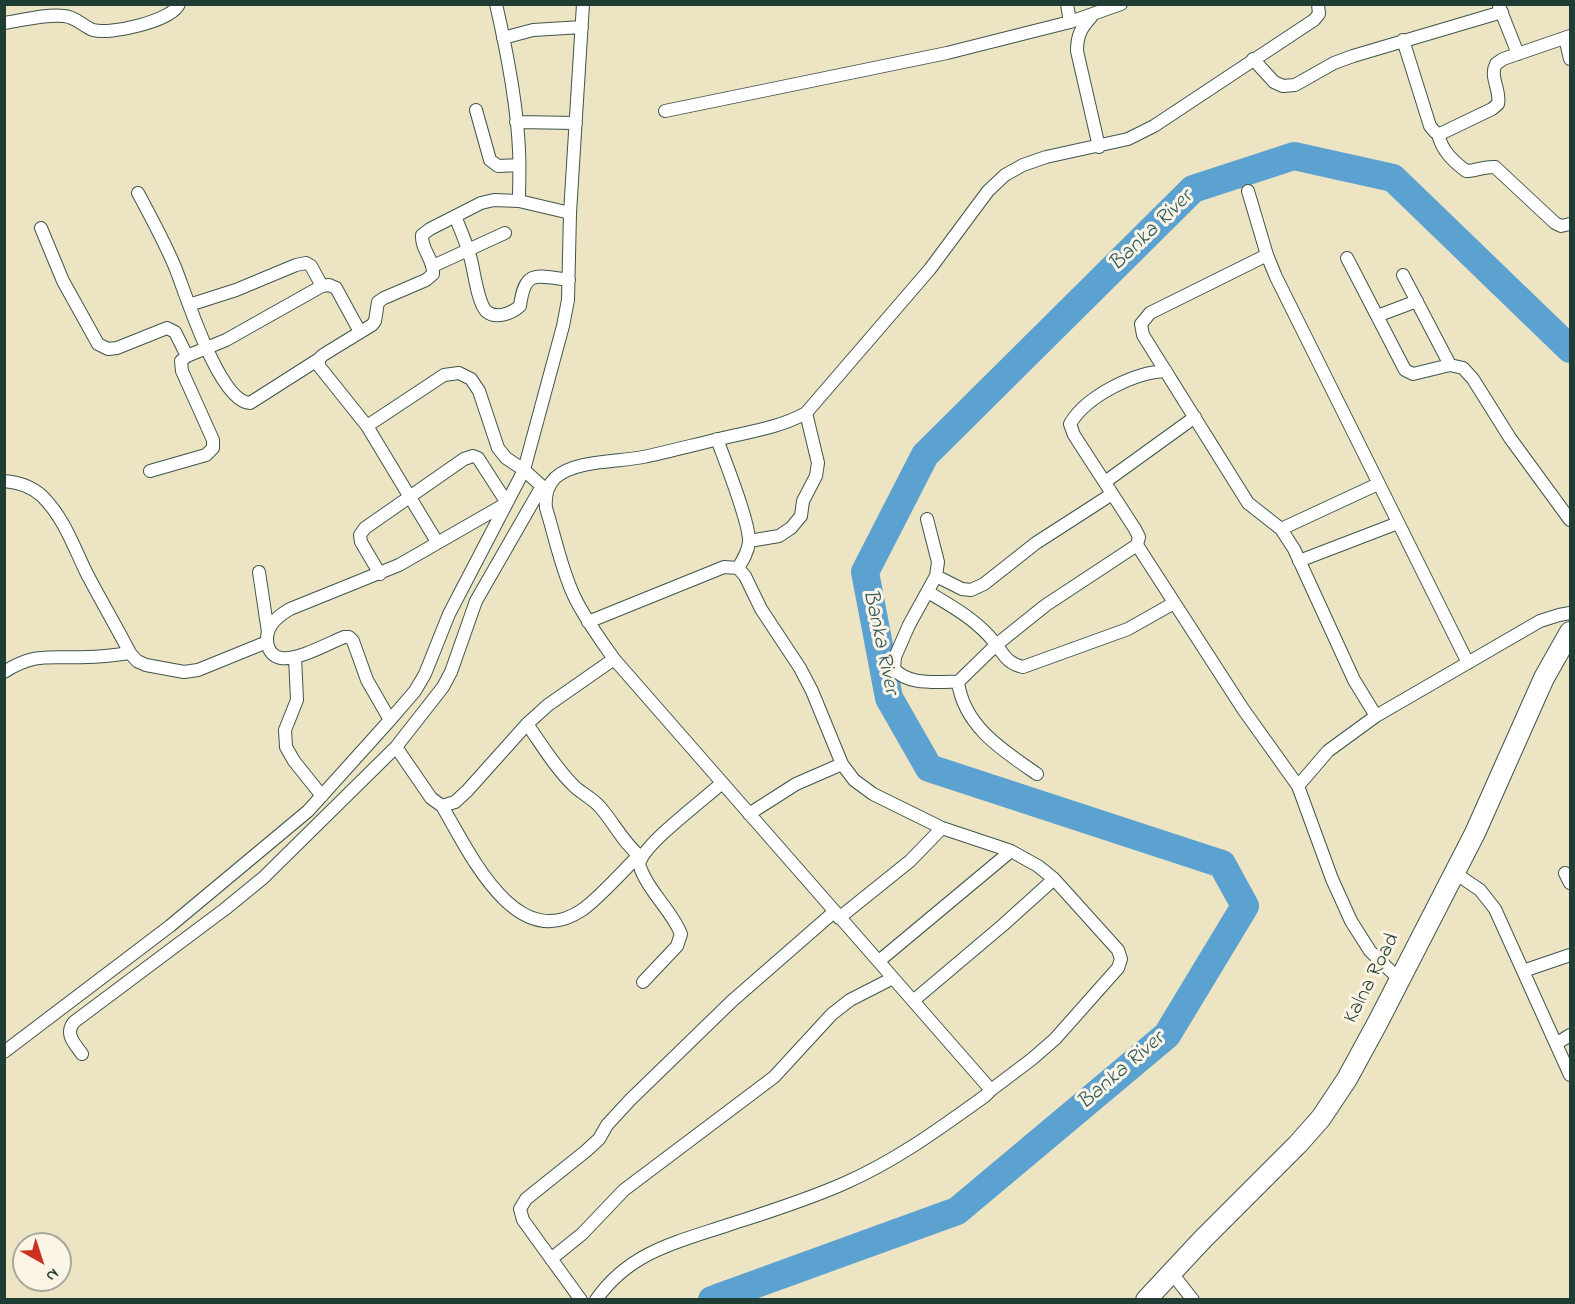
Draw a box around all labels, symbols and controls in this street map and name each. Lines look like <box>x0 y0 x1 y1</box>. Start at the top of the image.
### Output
water label: Banka River <box>1105 186 1199 278</box>
water label: Banka River <box>855 587 903 697</box>
street label: Kalna Road <box>1340 930 1406 1028</box>
water label: Banka River <box>1073 1027 1171 1117</box>
north arrow <box>12 1232 72 1292</box>
text: N <box>40 1262 64 1287</box>

